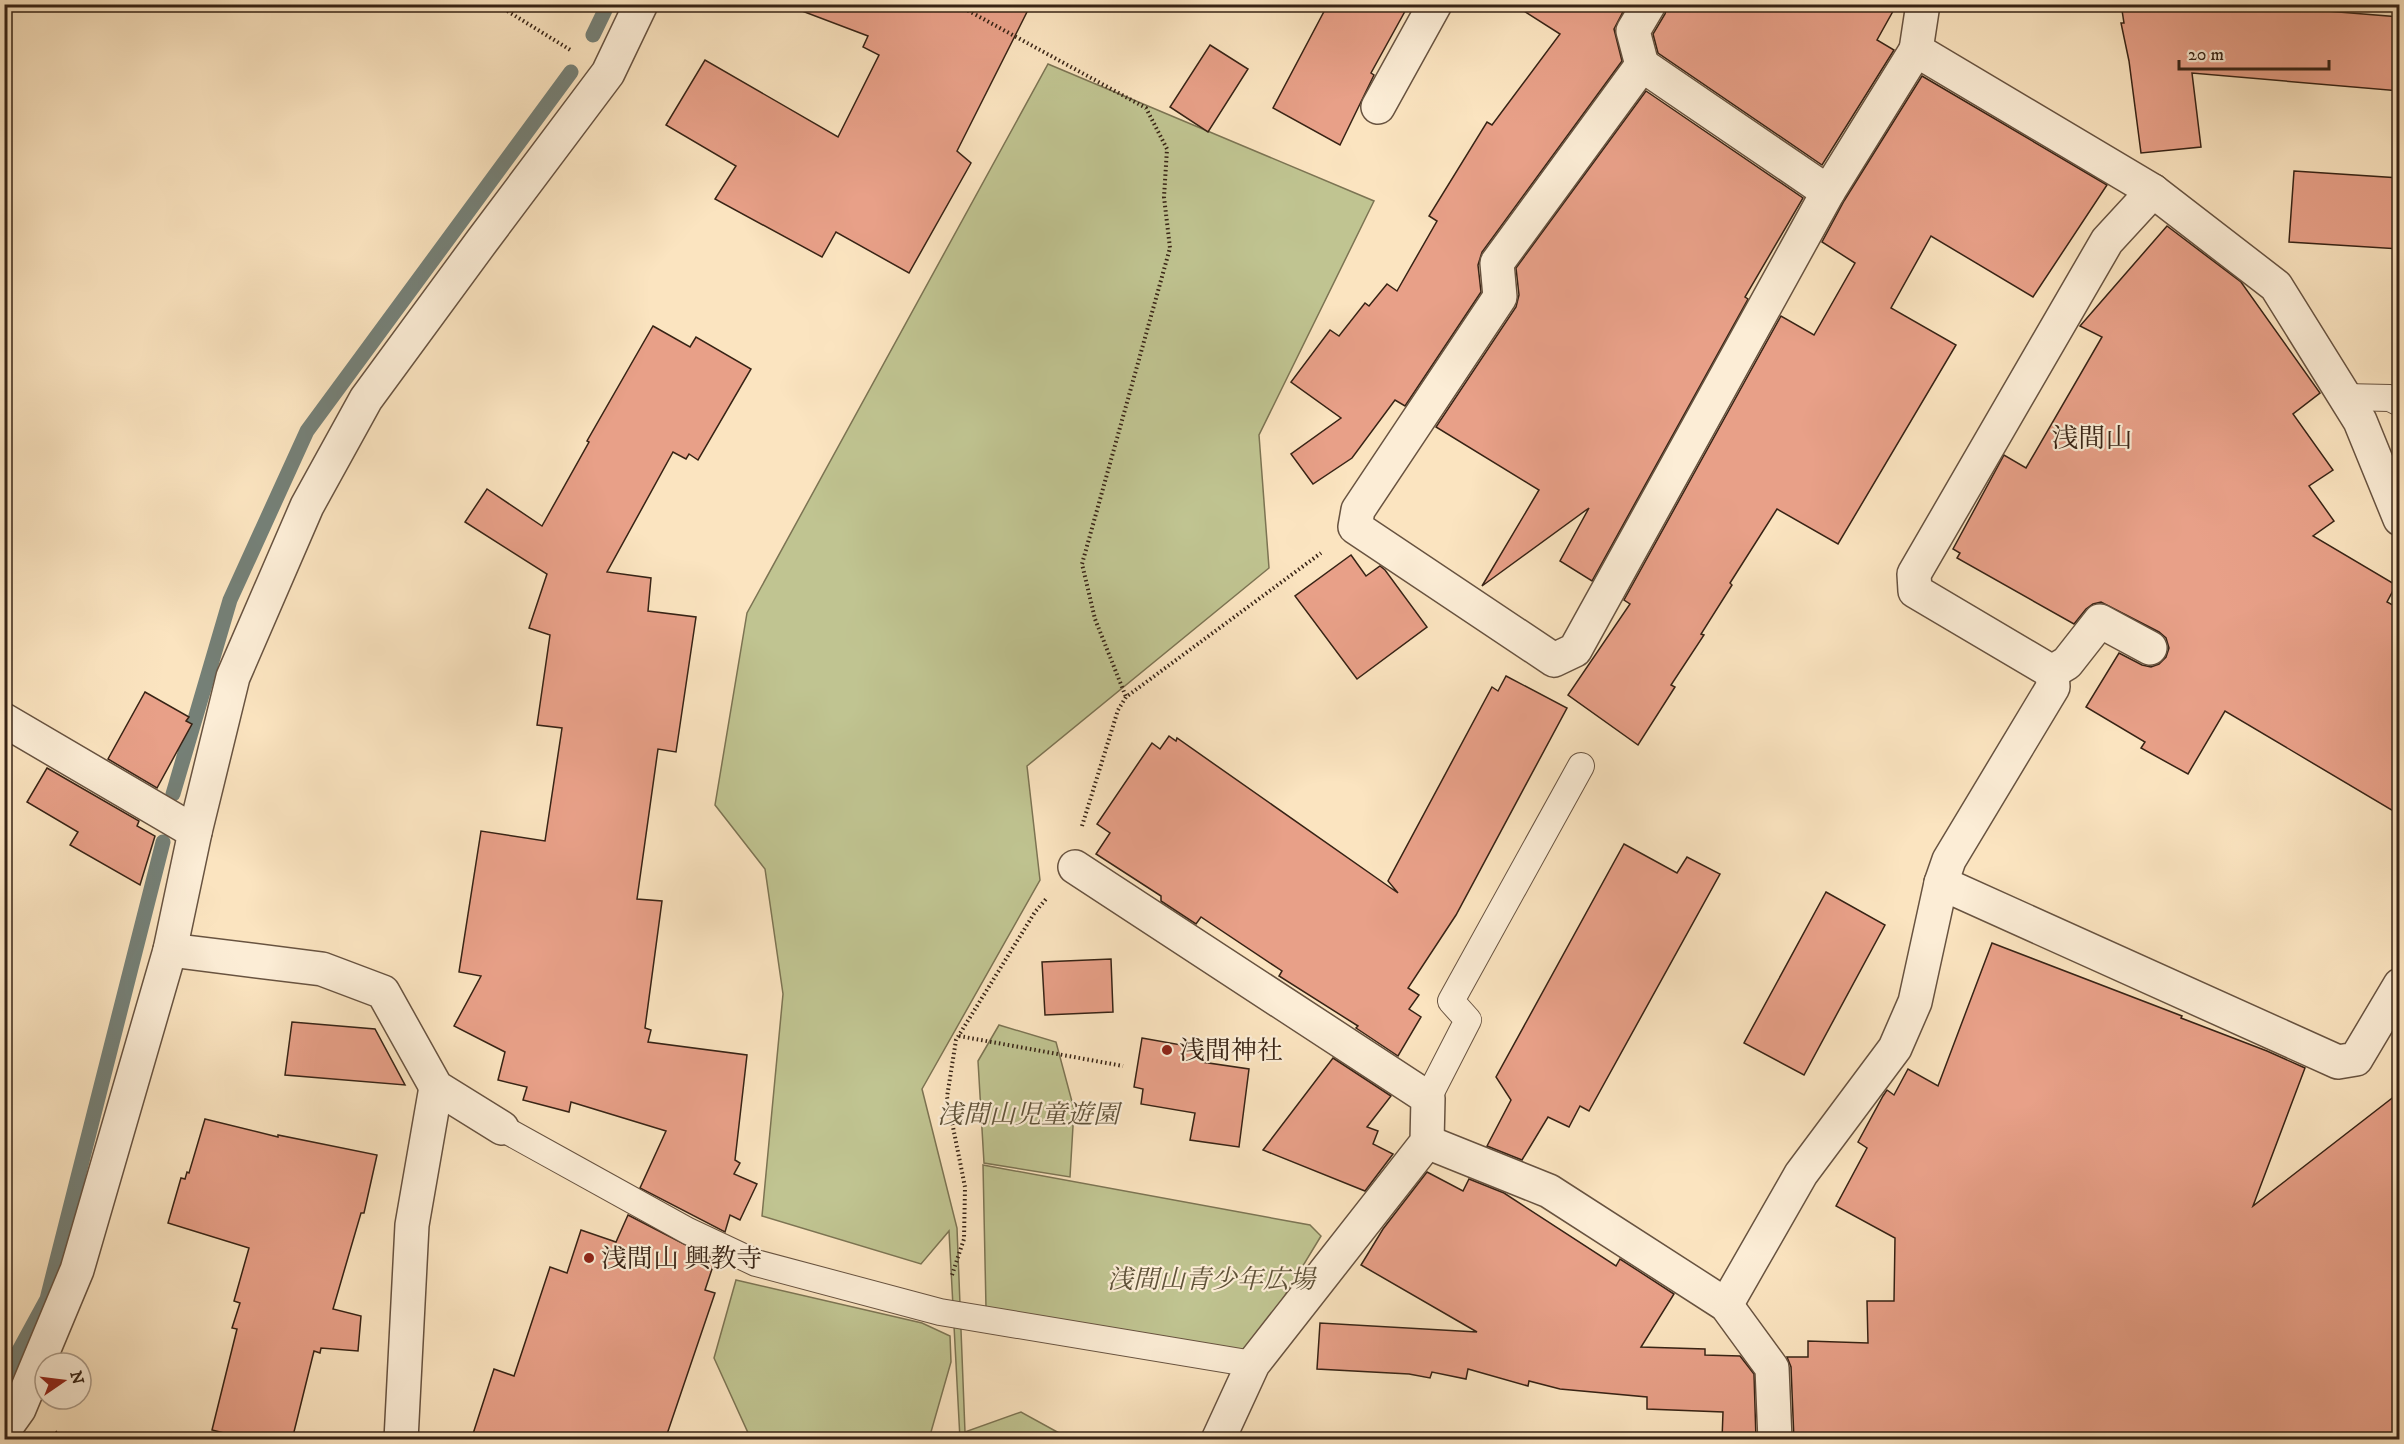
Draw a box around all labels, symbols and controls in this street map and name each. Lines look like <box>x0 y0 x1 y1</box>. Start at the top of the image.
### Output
scale bar <box>2179 33 2329 71</box>
text: 20 m <box>2188 44 2224 66</box>
district label: 浅間山 <box>2052 422 2133 456</box>
place label: 浅間神社 <box>1179 1035 1283 1068</box>
marker: 浅間神社 <box>1160 1043 1174 1057</box>
park label: 浅間山児童遊園 <box>937 1099 1123 1132</box>
place label: 浅間山 興教寺 <box>601 1243 763 1276</box>
marker: 浅間山 興教寺 <box>582 1251 596 1265</box>
park label: 浅間山青少年広場 <box>1107 1264 1317 1297</box>
north arrow <box>33 1351 93 1411</box>
text: N <box>65 1369 88 1386</box>

